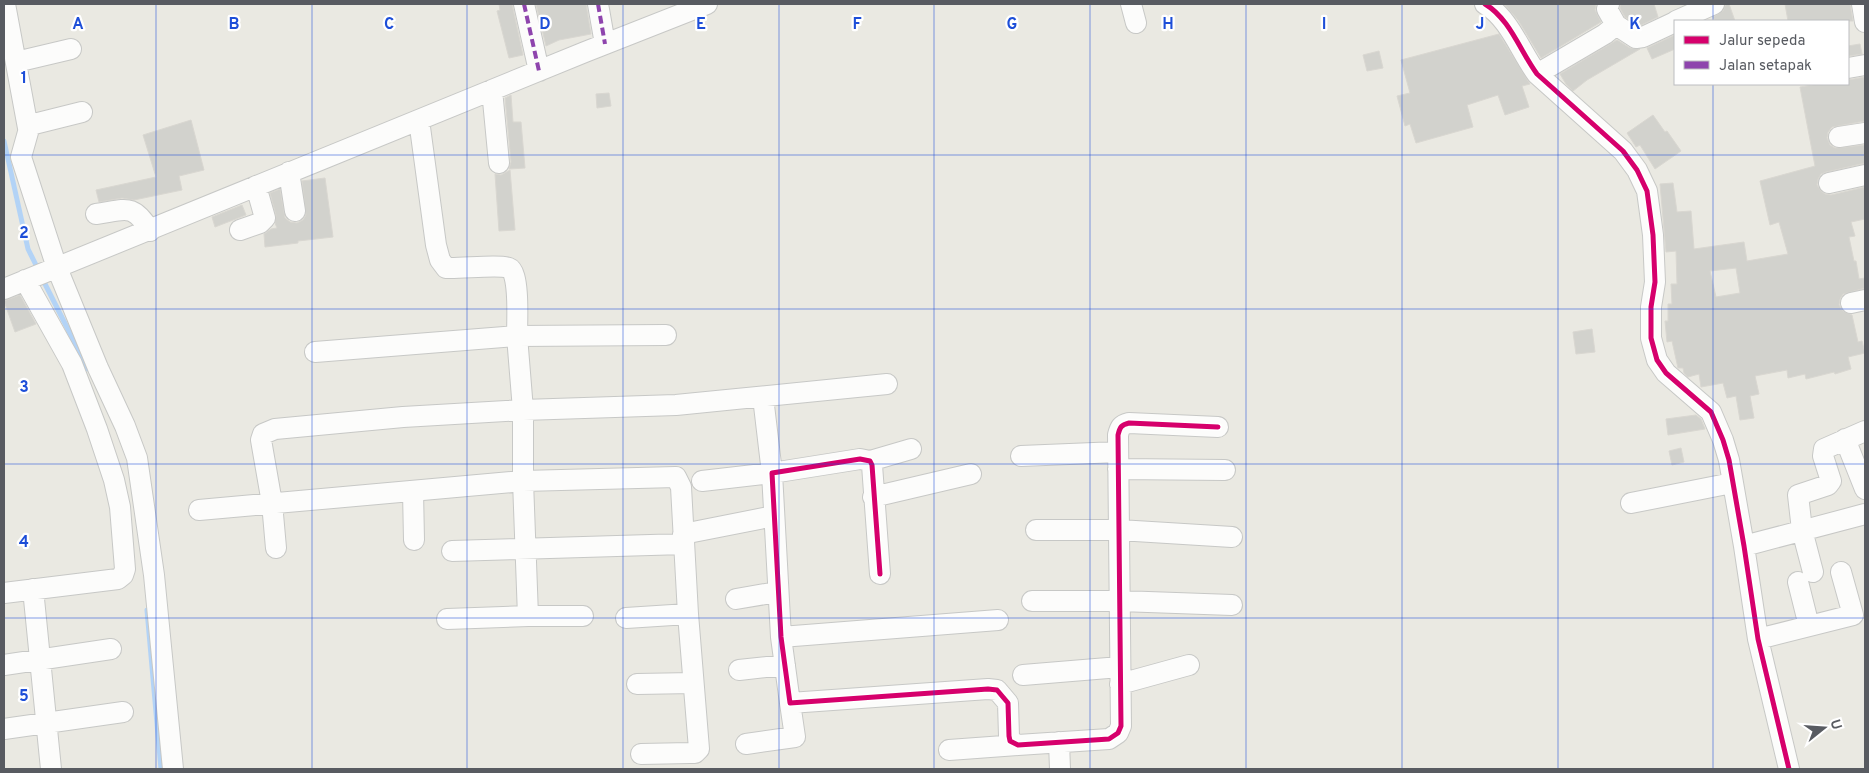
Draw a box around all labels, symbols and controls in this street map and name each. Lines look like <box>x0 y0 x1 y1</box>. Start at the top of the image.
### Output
text: A <box>72 15 84 35</box>
text: B <box>228 15 240 35</box>
text: C <box>384 15 394 35</box>
text: D <box>539 15 551 35</box>
text: E <box>696 15 706 35</box>
text: F <box>852 15 862 35</box>
text: G <box>1007 15 1017 35</box>
text: H <box>1162 15 1174 35</box>
text: I <box>1322 15 1326 35</box>
text: J <box>1476 15 1484 35</box>
text: K <box>1629 15 1641 35</box>
legend <box>1674 20 1849 85</box>
text: Jalur sepeda <box>1719 32 1805 51</box>
text: Jalan setapak <box>1719 57 1812 76</box>
text: 1 <box>21 69 27 89</box>
text: 2 <box>19 224 29 244</box>
text: 3 <box>19 378 29 398</box>
text: 4 <box>19 533 29 553</box>
text: 5 <box>19 687 29 707</box>
north arrow <box>1799 703 1849 753</box>
text: U <box>1825 717 1845 732</box>

